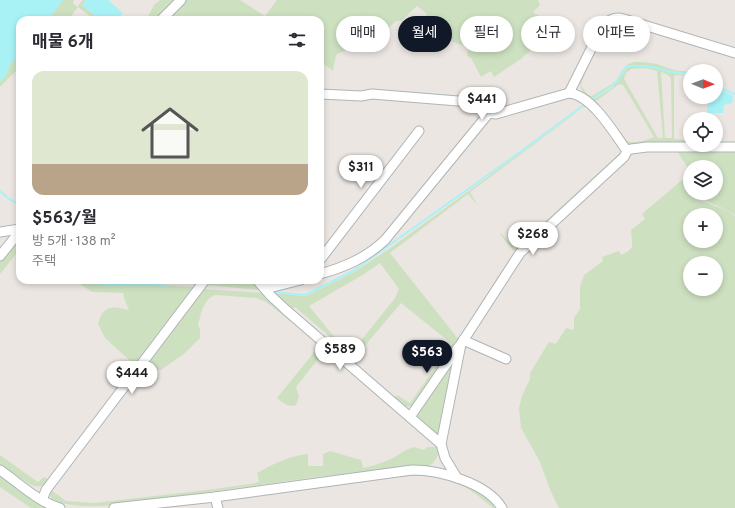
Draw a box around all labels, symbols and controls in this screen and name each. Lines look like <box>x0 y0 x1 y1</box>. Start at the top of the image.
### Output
chip: 매매 <box>336 16 390 52</box>
chip: 월세 <box>398 16 452 52</box>
chip: 필터 <box>460 16 513 52</box>
chip: 신규 <box>521 16 575 52</box>
chip: 아파트 <box>583 16 650 52</box>
icon: filters <box>286 29 308 51</box>
text: 매물 6개 <box>32 32 94 54</box>
north arrow <box>683 64 723 104</box>
map controls <box>683 64 723 296</box>
pin: $441 <box>458 87 506 121</box>
text: $441 <box>467 92 497 108</box>
icon: home <box>134 97 206 169</box>
button: locate <box>683 112 723 152</box>
pin: $311 <box>337 155 385 189</box>
text: $311 <box>348 160 374 176</box>
button: layers <box>683 160 723 200</box>
text: $563/월 <box>32 208 97 230</box>
button: + <box>683 208 723 248</box>
pin: $268 <box>509 222 557 256</box>
text: $268 <box>517 227 549 243</box>
text: 방 5개 · 138 m² <box>32 234 115 250</box>
text: 주택 <box>32 254 56 270</box>
button: − <box>683 256 723 296</box>
pin: $589 <box>316 337 364 371</box>
pin: $563 <box>403 340 451 374</box>
text: $589 <box>324 342 356 358</box>
text: $563 <box>411 345 443 361</box>
pin: $444 <box>108 361 156 395</box>
text: $444 <box>116 366 148 382</box>

